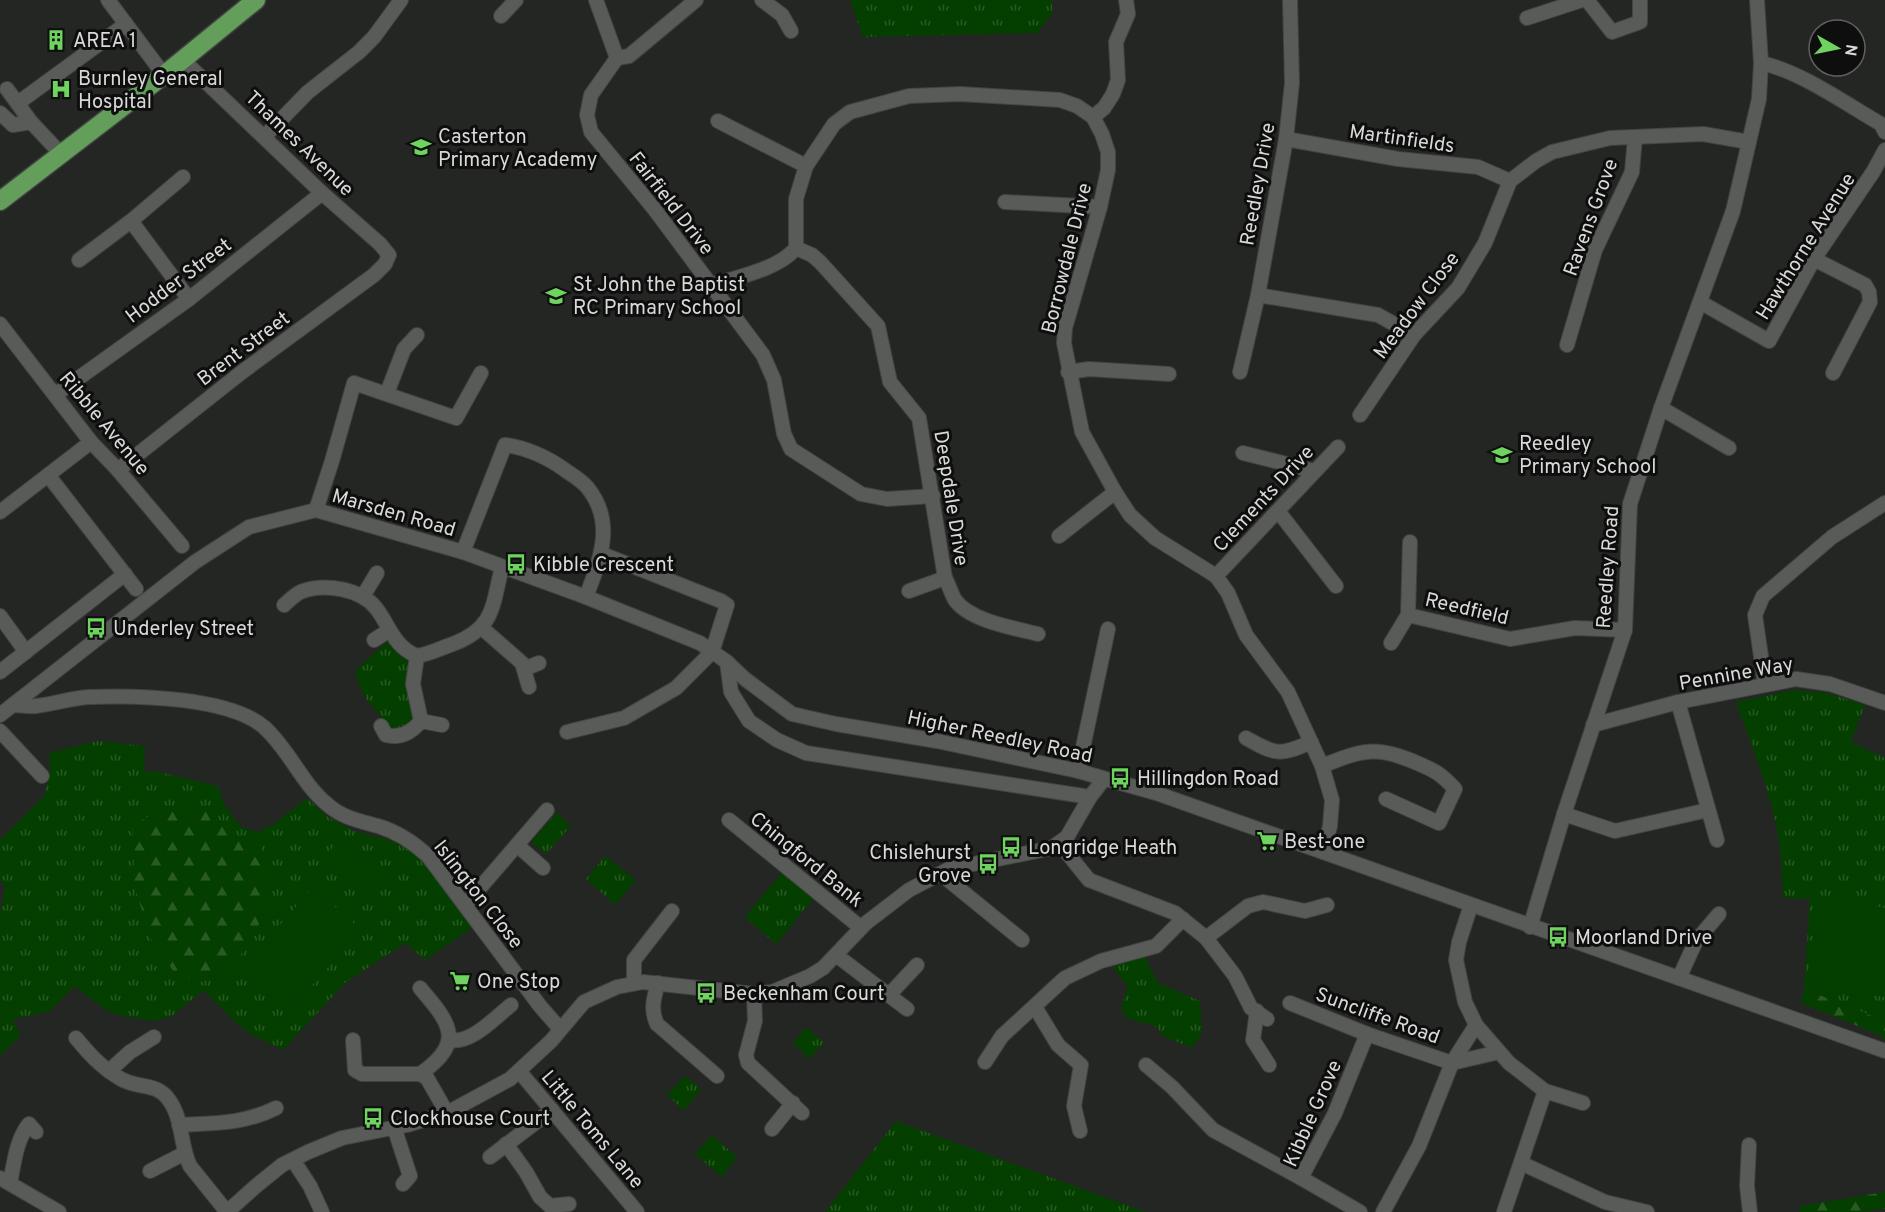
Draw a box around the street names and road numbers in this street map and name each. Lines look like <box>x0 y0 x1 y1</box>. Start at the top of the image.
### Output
street label: Thames Avenue <box>239 86 359 203</box>
street label: Martinfields <box>1347 120 1456 160</box>
street label: Reedley Drive <box>1235 121 1283 248</box>
street label: Fairfield Drive <box>622 147 719 261</box>
street label: Ravens Grove <box>1559 155 1625 280</box>
street label: Hawthorne Avenue <box>1751 169 1862 326</box>
street label: Borrowdale Drive <box>1037 181 1099 336</box>
street label: Hodder Street <box>121 233 238 330</box>
street label: Meadow Close <box>1369 247 1466 365</box>
street label: Brent Street <box>193 306 296 393</box>
street label: Ribble Avenue <box>52 367 154 482</box>
street label: Deepdale Drive <box>926 429 974 568</box>
street label: Clements Drive <box>1208 440 1321 558</box>
street label: Marsden Road <box>329 484 458 544</box>
street label: Reedley Road <box>1592 505 1626 630</box>
street label: Reedfield <box>1422 588 1511 632</box>
street label: Pennine Way <box>1677 652 1795 698</box>
street label: Higher Reedley Road <box>905 706 1095 770</box>
street label: Chingford Bank <box>744 807 868 914</box>
street label: Islington Close <box>427 836 528 955</box>
street label: Suncliffe Road <box>1312 982 1443 1051</box>
street label: Kibble Grove <box>1279 1056 1349 1171</box>
street label: Little Toms Lane <box>534 1066 649 1195</box>

